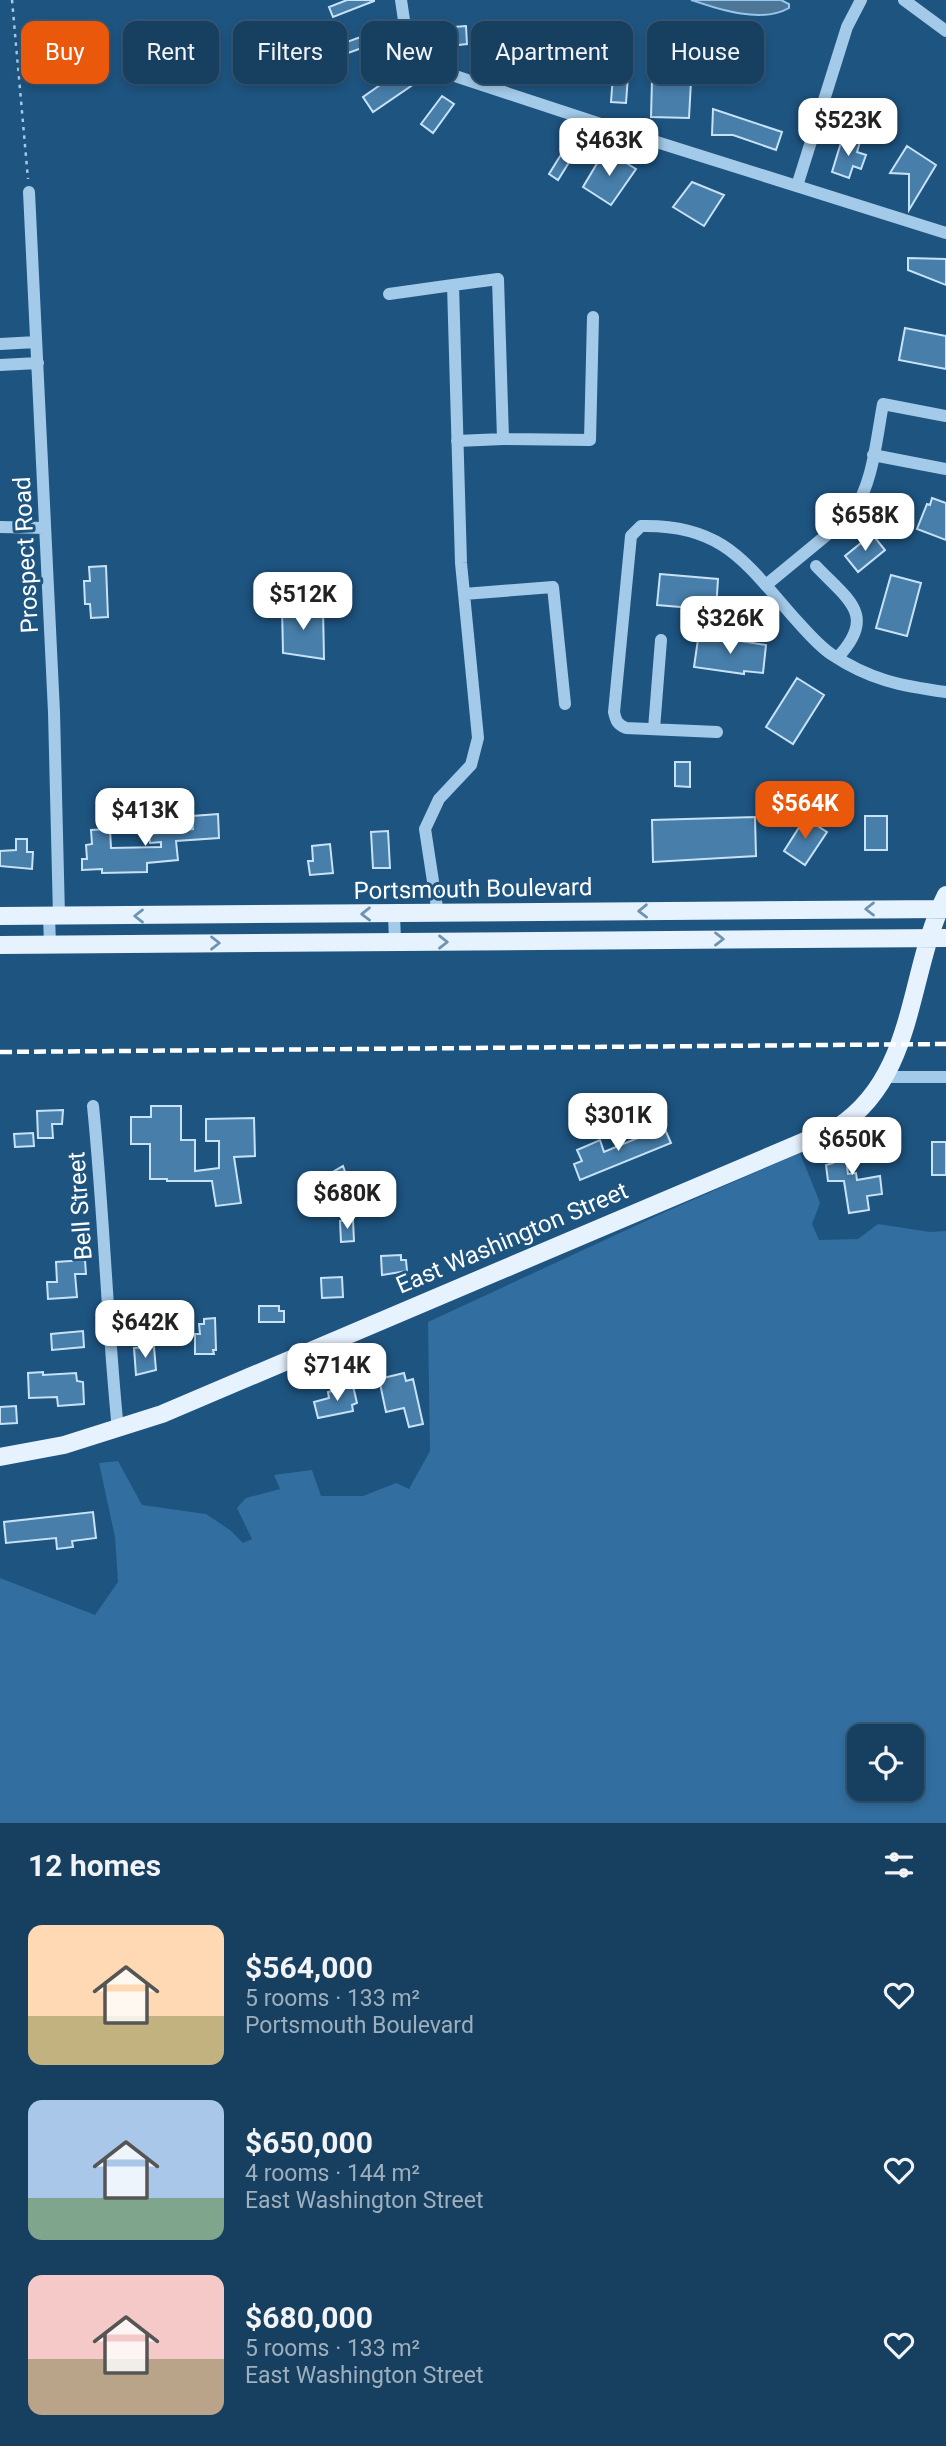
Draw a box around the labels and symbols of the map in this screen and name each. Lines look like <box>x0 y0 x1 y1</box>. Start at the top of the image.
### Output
pin: $523K <box>799 99 897 158</box>
pin: $463K <box>560 118 658 178</box>
street label: Prospect Road <box>8 476 44 634</box>
pin: $658K <box>816 494 914 553</box>
pin: $512K <box>254 572 352 632</box>
pin: $326K <box>681 596 779 656</box>
pin: $564K <box>756 782 854 841</box>
pin: $413K <box>96 788 194 848</box>
street label: Portsmouth Boulevard <box>353 873 593 905</box>
one-way arrow <box>865 902 876 917</box>
one-way arrow <box>637 903 648 919</box>
one-way arrow <box>361 907 372 922</box>
one-way arrow <box>133 908 144 924</box>
one-way arrow <box>714 932 725 947</box>
one-way arrow <box>438 934 448 950</box>
one-way arrow <box>210 935 221 951</box>
pin: $301K <box>569 1094 667 1153</box>
pin: $650K <box>803 1118 901 1177</box>
street label: Bell Street <box>62 1151 98 1261</box>
pin: $680K <box>298 1172 396 1231</box>
street label: East Washington Street <box>392 1176 632 1300</box>
pin: $642K <box>96 1300 194 1360</box>
pin: $714K <box>288 1344 386 1403</box>

